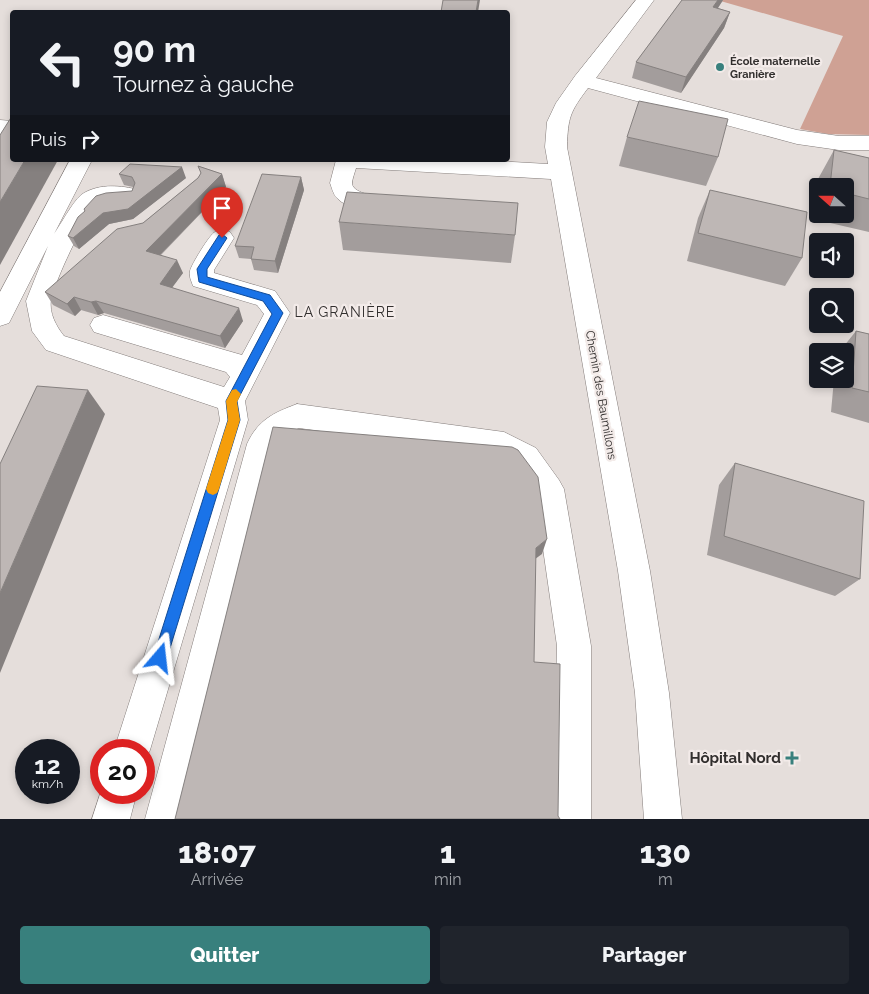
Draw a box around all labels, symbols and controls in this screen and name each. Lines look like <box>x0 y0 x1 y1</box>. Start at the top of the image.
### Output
text: 90 m <box>113 29 196 70</box>
icon: left <box>30 30 95 95</box>
place label: École maternelle Granière <box>730 54 821 81</box>
marker: École maternelle Granière <box>714 61 726 73</box>
text: Tournez à gauche <box>113 71 294 97</box>
icon: right <box>76 125 104 153</box>
text: Puis <box>30 128 66 150</box>
north arrow <box>809 178 854 222</box>
map controls <box>809 178 854 388</box>
pin <box>201 187 243 238</box>
icon: arrive <box>208 194 236 222</box>
button: sound <box>809 233 854 278</box>
button: search <box>809 288 854 333</box>
district label: LA GRANIÈRE <box>295 303 395 320</box>
street label: Chemin des Baumillons <box>583 329 619 461</box>
button: layers <box>809 343 854 388</box>
position arrow <box>133 631 185 683</box>
speed limit sign: 20 <box>90 739 155 804</box>
place label: Hôpital Nord <box>689 749 781 767</box>
text: 12 <box>34 750 61 780</box>
marker: Hôpital Nord <box>785 751 799 765</box>
text: km/h <box>32 777 63 791</box>
text: 18:07 <box>178 835 256 870</box>
text: 1 <box>440 835 456 870</box>
text: 130 <box>640 835 691 870</box>
text: Arrivée <box>191 870 243 889</box>
text: min <box>434 870 462 889</box>
text: m <box>658 870 673 889</box>
button: Quitter <box>20 926 430 984</box>
button: Partager <box>440 926 849 984</box>

